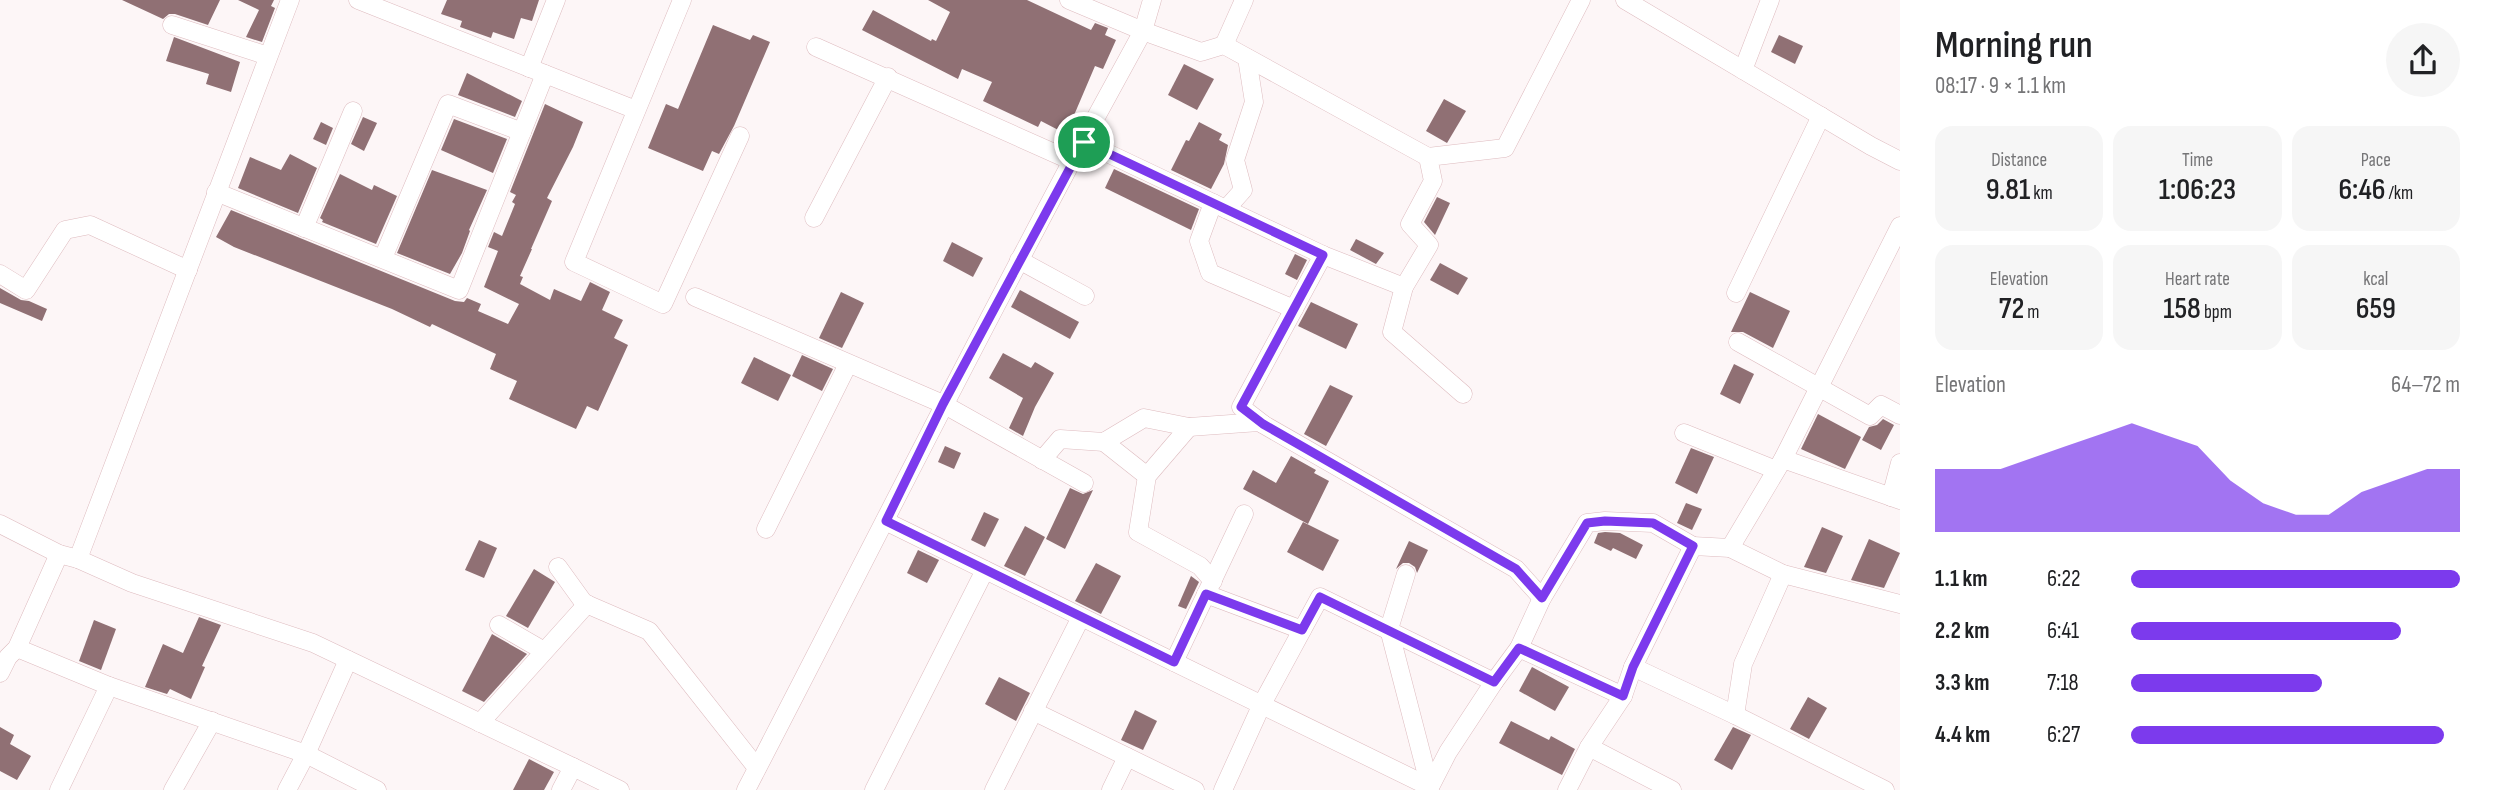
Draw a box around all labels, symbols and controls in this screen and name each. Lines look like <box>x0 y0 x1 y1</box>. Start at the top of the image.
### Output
text: Morning run <box>1935 23 2093 68</box>
button: share <box>2386 23 2460 97</box>
text: 08:17 · 9 × 1.1 km <box>1935 72 2066 100</box>
pin <box>1054 112 1114 172</box>
icon: arrive <box>1065 123 1103 161</box>
text: Distance <box>1991 149 2047 172</box>
text: Time <box>2182 149 2213 172</box>
text: Pace <box>2361 149 2391 172</box>
text: 9.81 <box>1986 172 2030 208</box>
text: 1:06:23 <box>2159 172 2236 208</box>
text: 6:46 <box>2338 172 2385 208</box>
text: km <box>2030 182 2053 205</box>
text: /km <box>2385 182 2413 205</box>
text: Elevation <box>1990 268 2048 291</box>
text: Heart rate <box>2165 268 2230 291</box>
text: kcal <box>2363 268 2388 291</box>
text: 72 <box>1999 291 2024 327</box>
text: 158 <box>2163 291 2201 327</box>
text: 659 <box>2356 291 2396 327</box>
text: m <box>2024 301 2039 324</box>
text: bpm <box>2201 301 2232 324</box>
text: Elevation <box>1935 371 2006 399</box>
text: 64–72 m <box>2391 371 2460 399</box>
text: 1.1 km <box>1935 565 1988 593</box>
text: 6:22 <box>2047 565 2080 593</box>
text: 2.2 km <box>1935 617 1989 645</box>
text: 6:41 <box>2047 617 2079 645</box>
text: 3.3 km <box>1935 669 1989 697</box>
text: 7:18 <box>2047 669 2079 697</box>
text: 4.4 km <box>1935 721 1990 749</box>
text: 6:27 <box>2047 721 2080 749</box>

